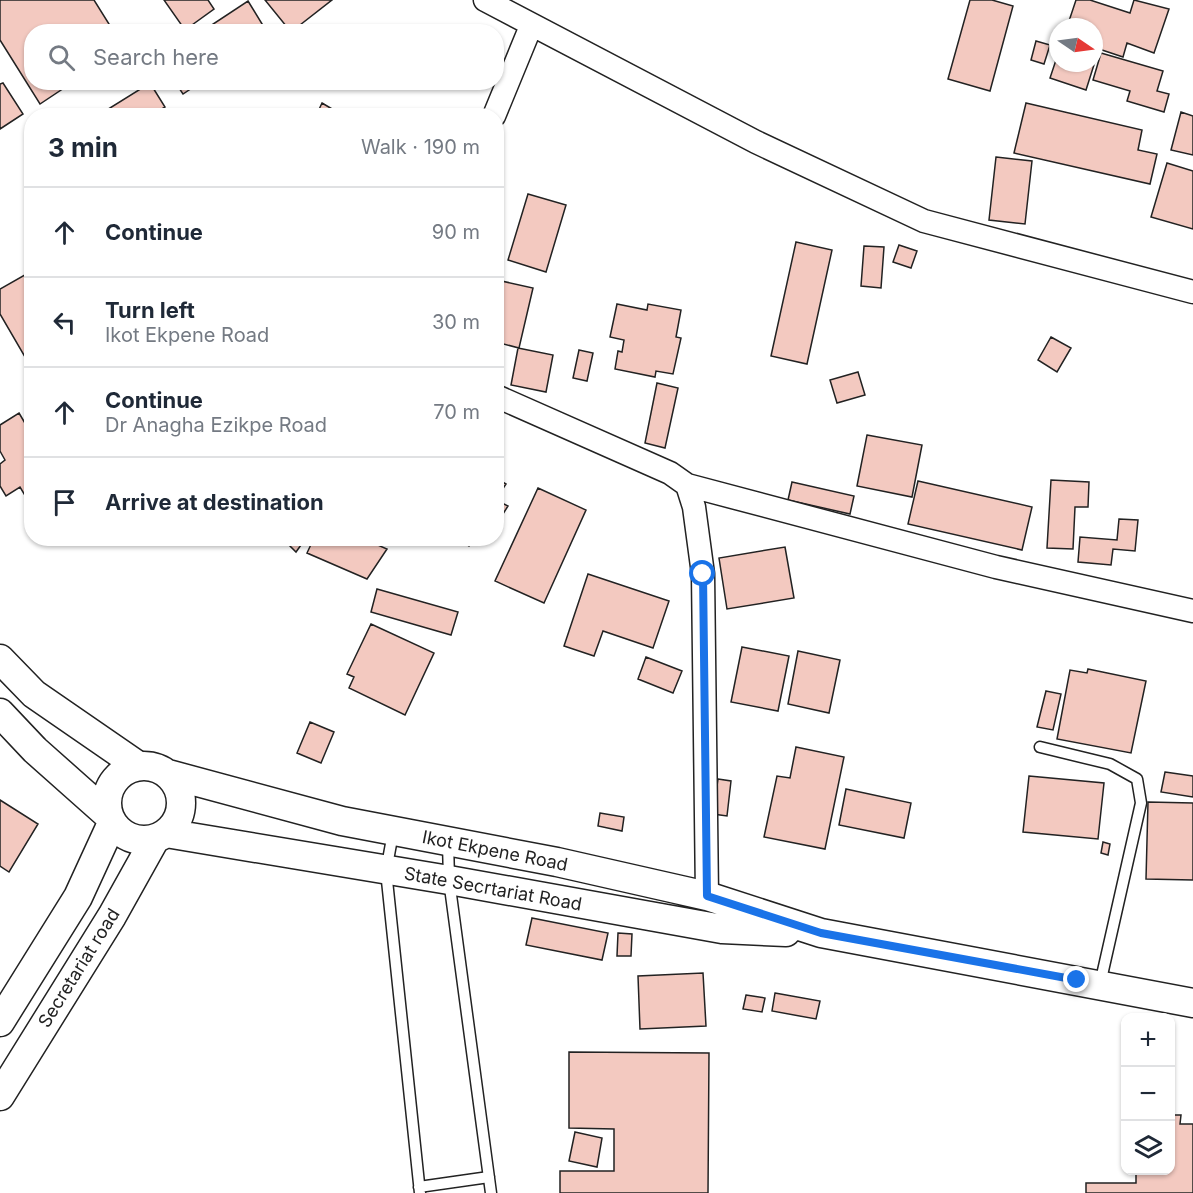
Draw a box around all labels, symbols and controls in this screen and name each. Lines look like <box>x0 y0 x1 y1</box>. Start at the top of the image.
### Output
north arrow <box>1049 18 1103 72</box>
search box <box>24 24 504 90</box>
icon: search <box>45 41 78 74</box>
text: Search here <box>93 44 219 70</box>
text: 3 min <box>48 132 118 163</box>
text: Walk · 190 m <box>361 135 480 159</box>
icon: ahead <box>48 216 81 249</box>
text: Continue <box>105 219 203 245</box>
text: 90 m <box>432 220 480 244</box>
text: Turn left <box>105 297 195 323</box>
icon: left <box>48 306 81 339</box>
text: 30 m <box>432 310 480 334</box>
text: Ikot Ekpene Road <box>105 323 269 347</box>
text: Continue <box>105 387 203 413</box>
icon: ahead <box>48 396 81 429</box>
text: 70 m <box>433 400 480 424</box>
text: Dr Anagha Ezikpe Road <box>105 413 327 437</box>
icon: arrive <box>48 486 81 519</box>
text: Arrive at destination <box>105 489 324 515</box>
route start <box>689 560 715 586</box>
street label: Ikot Ekpene Road <box>421 826 570 875</box>
street label: State Secrtariat Road <box>403 863 584 914</box>
street label: Secretariat road <box>34 904 124 1031</box>
route end <box>1063 966 1089 992</box>
map controls <box>1121 1013 1175 1175</box>
button: + <box>1121 1013 1175 1067</box>
button: − <box>1121 1067 1175 1121</box>
button: layers <box>1121 1121 1175 1175</box>

